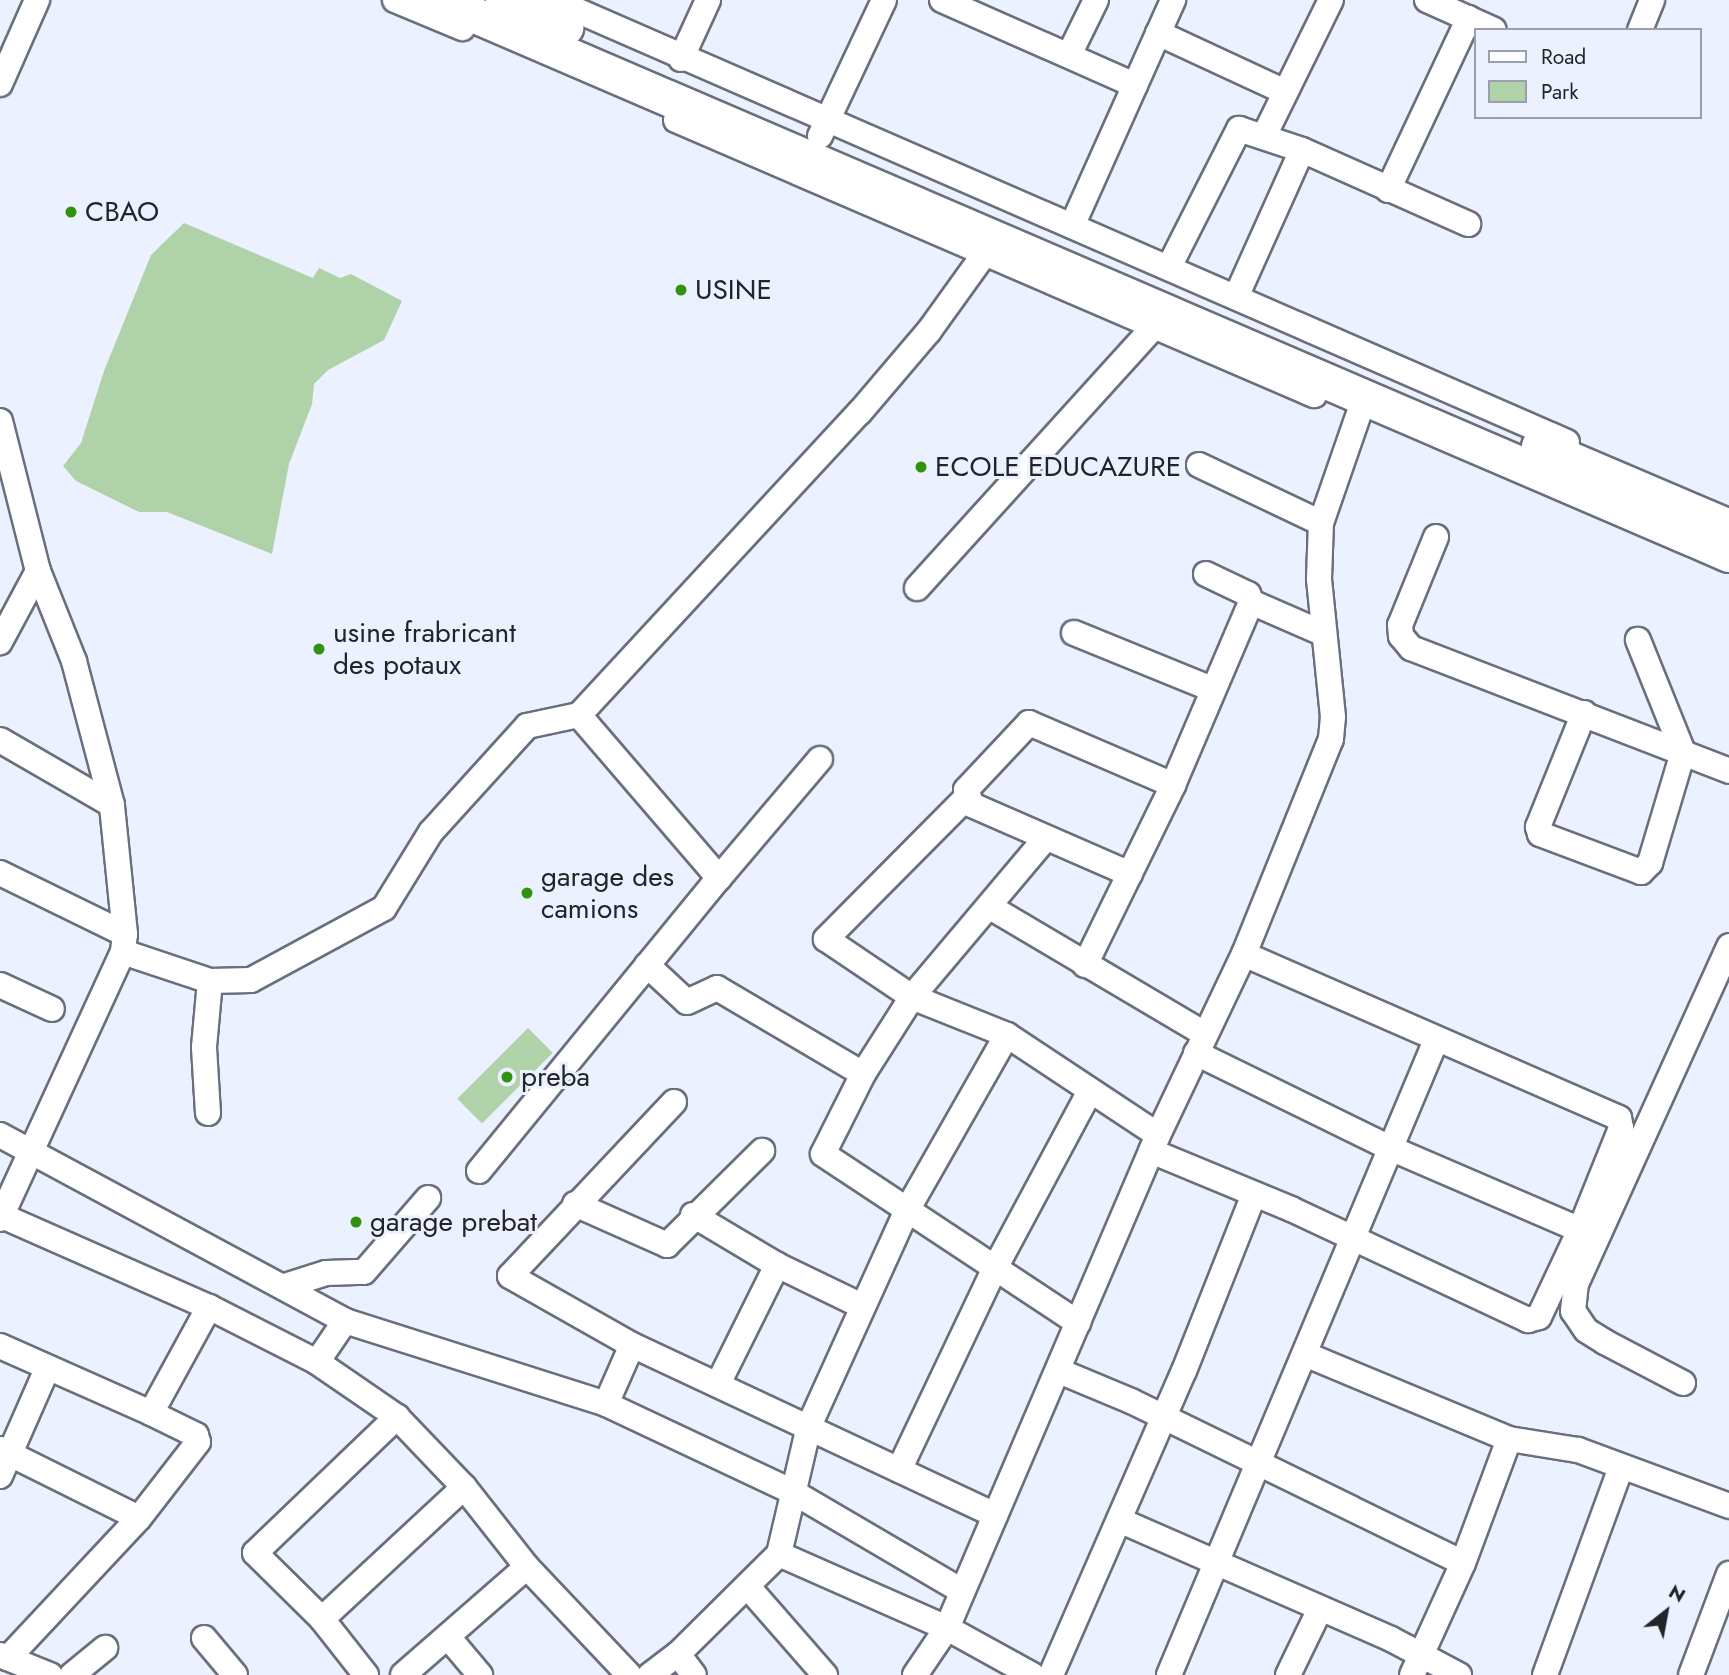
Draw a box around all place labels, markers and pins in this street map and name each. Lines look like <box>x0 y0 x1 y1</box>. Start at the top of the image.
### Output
place label: CBAO <box>85 195 159 229</box>
marker: CBAO <box>63 204 79 220</box>
place label: USINE <box>695 273 772 307</box>
marker: USINE <box>673 282 689 298</box>
place label: ECOLE EDUCAZURE <box>935 450 1181 484</box>
marker: ECOLE EDUCAZURE <box>913 459 929 475</box>
place label: usine frabricant des potaux <box>333 616 516 682</box>
marker: usine frabricant des potaux <box>311 641 327 657</box>
place label: garage des camions <box>541 860 674 926</box>
marker: garage des camions <box>519 885 535 901</box>
place label: preba <box>521 1060 590 1094</box>
marker: preba <box>499 1069 515 1085</box>
place label: garage prebat <box>370 1205 537 1239</box>
marker: garage prebat <box>348 1214 364 1230</box>

